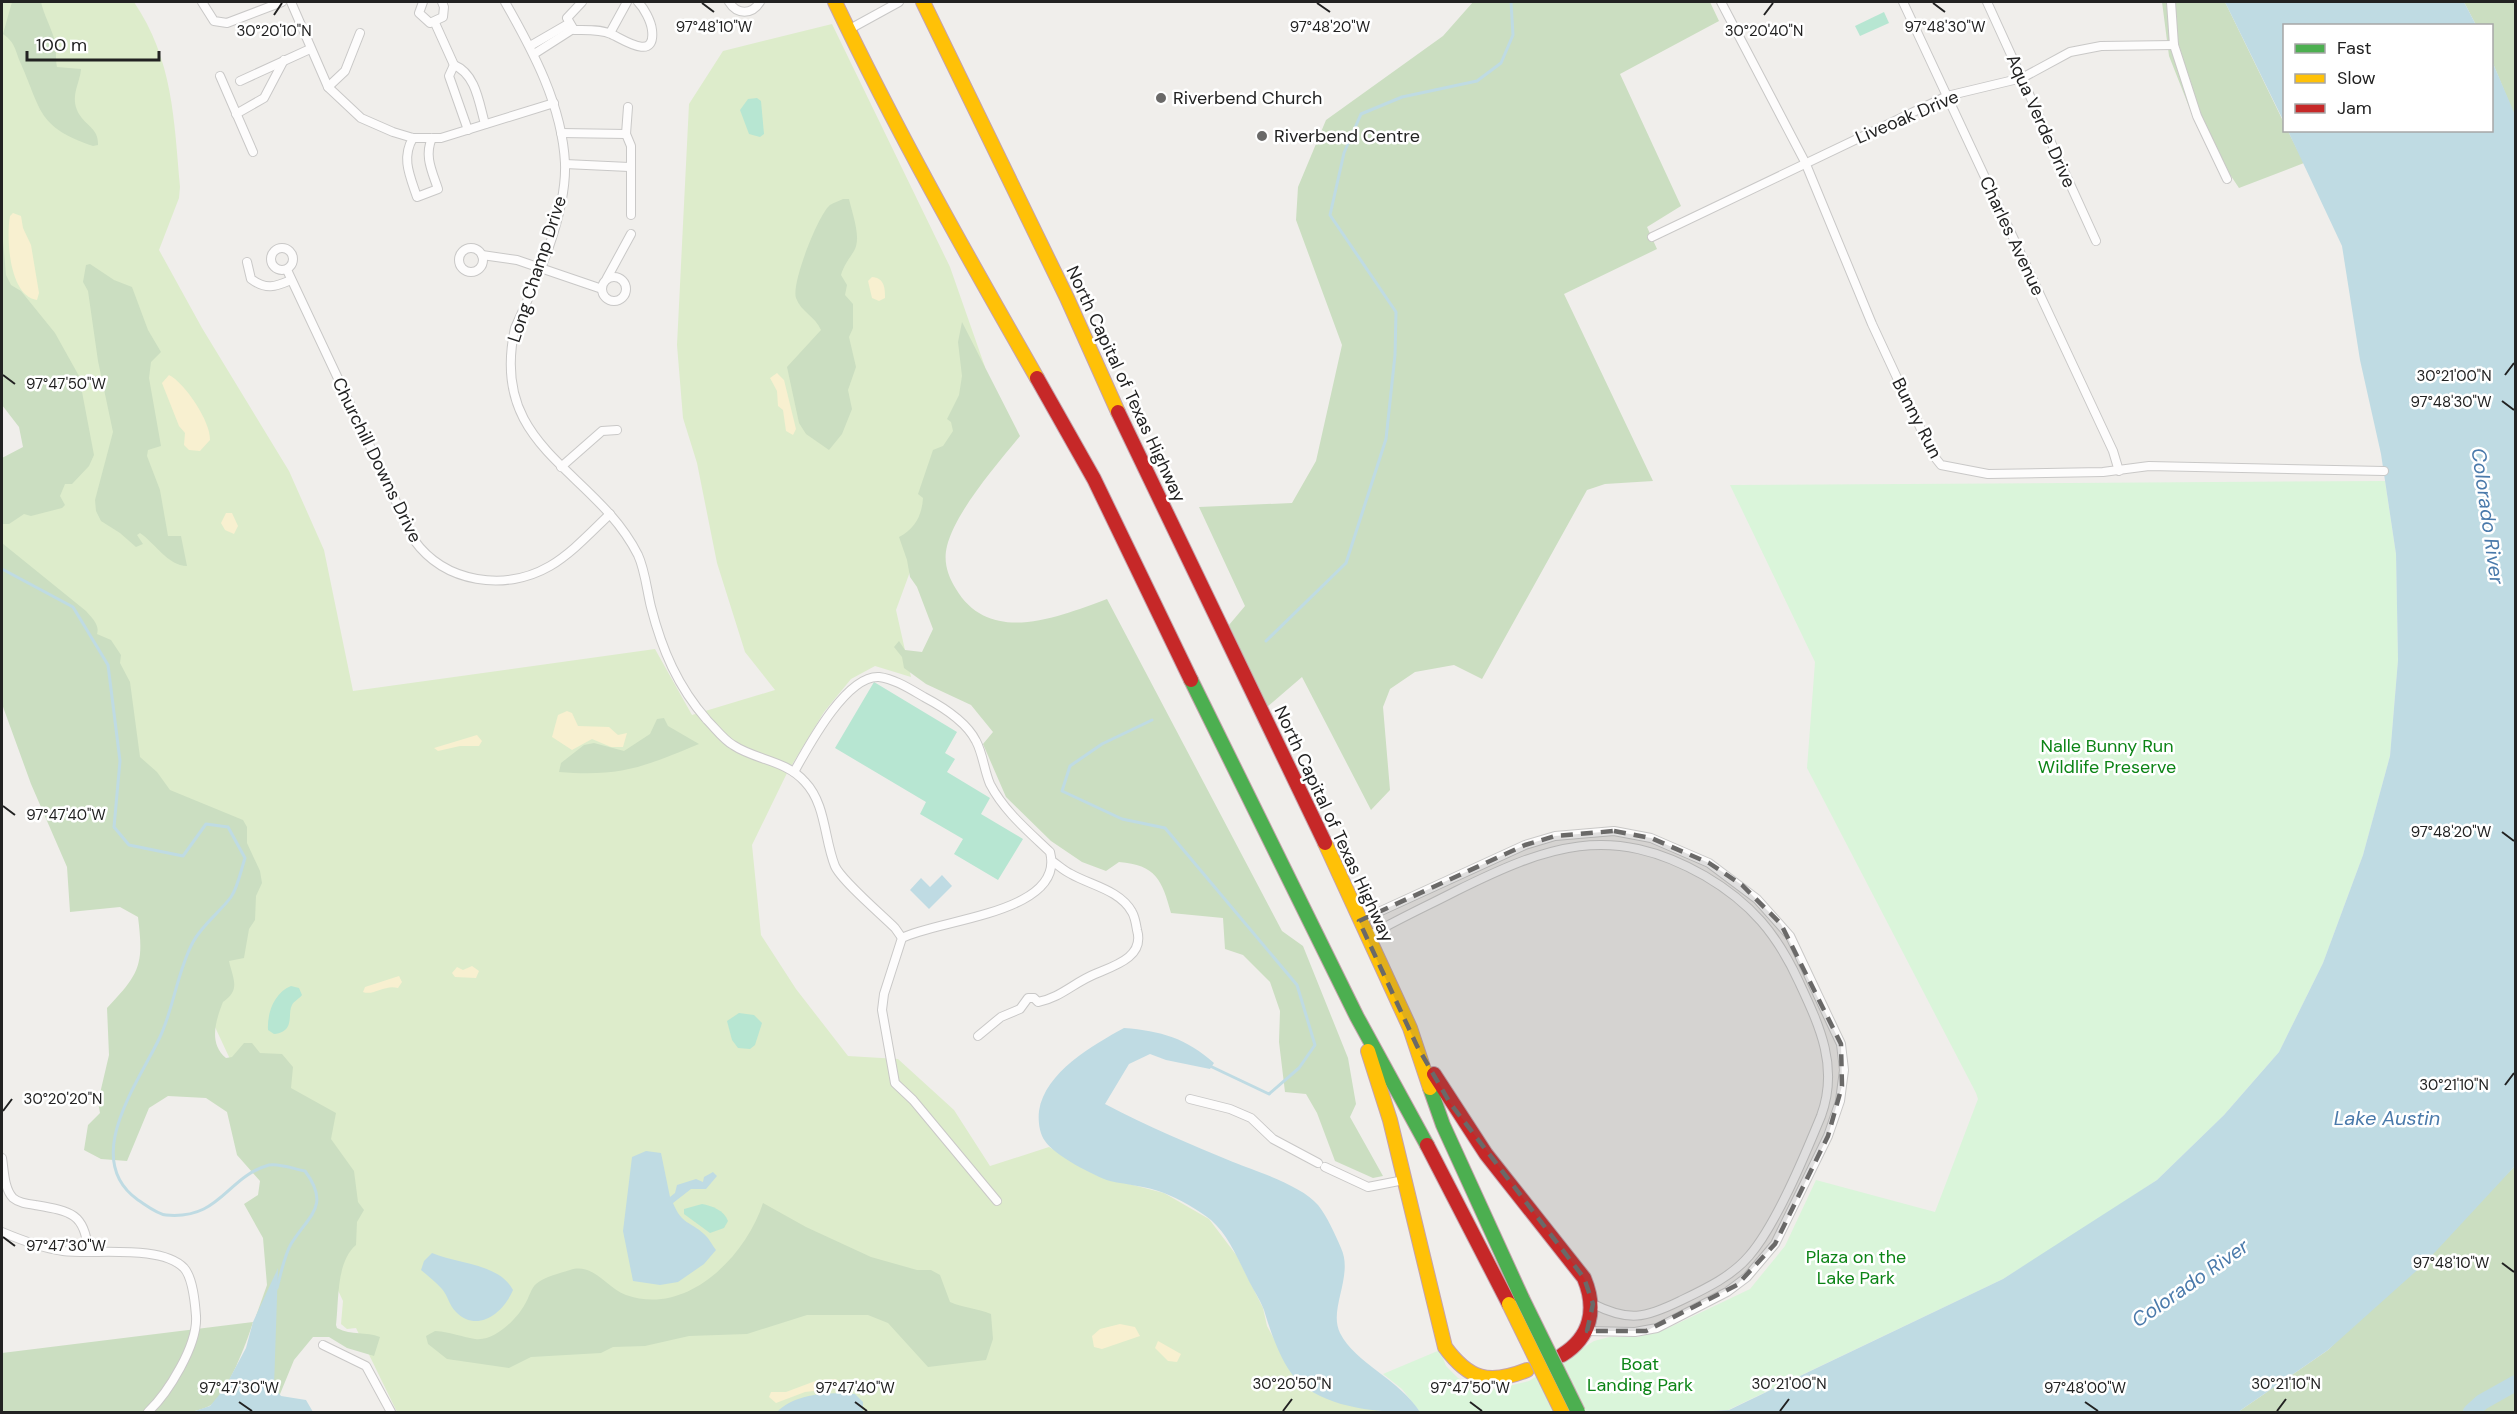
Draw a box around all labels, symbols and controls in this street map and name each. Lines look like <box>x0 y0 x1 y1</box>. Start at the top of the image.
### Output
text: 97°48'10"W <box>676 17 753 37</box>
text: 97°48'20"W <box>1290 17 1371 37</box>
text: 97°48'30"W <box>1905 17 1986 37</box>
text: 30°20'10"N <box>236 21 312 41</box>
text: 30°20'40"N <box>1725 21 1803 41</box>
scale bar <box>27 24 159 62</box>
legend <box>2283 24 2493 132</box>
text: 100 m <box>36 33 87 57</box>
text: Fast <box>2337 36 2372 60</box>
street label: Aqua Verde Drive <box>2001 50 2081 192</box>
text: Slow <box>2337 66 2376 90</box>
street label: Liveoak Drive <box>1852 84 1962 150</box>
place label: Riverbend Church <box>1173 86 1322 110</box>
marker: Riverbend Church <box>1154 91 1168 105</box>
text: Jam <box>2337 96 2372 120</box>
place label: Riverbend Centre <box>1274 124 1420 148</box>
marker: Riverbend Centre <box>1255 129 1269 143</box>
street label: Charles Avenue <box>1974 173 2050 299</box>
street label: Long Champ Drive <box>502 193 572 345</box>
street label: North Capital of Texas Highway <box>1061 262 1191 506</box>
text: 30°21'00"N <box>2416 366 2492 386</box>
street label: Churchill Downs Drive <box>327 373 427 547</box>
street label: Bunny Run <box>1886 373 1948 463</box>
text: 97°47'50"W <box>26 374 106 394</box>
text: 97°48'30"W <box>2411 392 2492 412</box>
water label: Colorado River <box>2466 446 2510 586</box>
street label: North Capital of Texas Highway <box>1269 702 1399 946</box>
park label: Nalle Bunny Run Wildlife Preserve <box>2038 734 2176 779</box>
text: 97°47'40"W <box>26 805 106 825</box>
text: 97°48'20"W <box>2411 822 2492 842</box>
text: 30°21'10"N <box>2419 1075 2489 1095</box>
text: 30°20'20"N <box>24 1089 102 1109</box>
water label: Lake Austin <box>2334 1105 2440 1131</box>
water label: Colorado River <box>2126 1233 2254 1333</box>
text: 97°47'30"W <box>26 1236 107 1256</box>
park label: Plaza on the Lake Park <box>1806 1245 1906 1290</box>
text: 97°48'10"W <box>2413 1253 2490 1273</box>
park label: Boat Landing Park <box>1587 1352 1693 1397</box>
text: 30°20'50"N <box>1252 1374 1332 1394</box>
text: 30°21'00"N <box>1751 1374 1827 1394</box>
text: 30°21'10"N <box>2251 1374 2321 1394</box>
text: 97°47'30"W <box>199 1378 280 1398</box>
text: 97°47'40"W <box>815 1378 895 1398</box>
text: 97°47'50"W <box>1430 1378 1510 1398</box>
text: 97°48'00"W <box>2044 1378 2127 1398</box>

